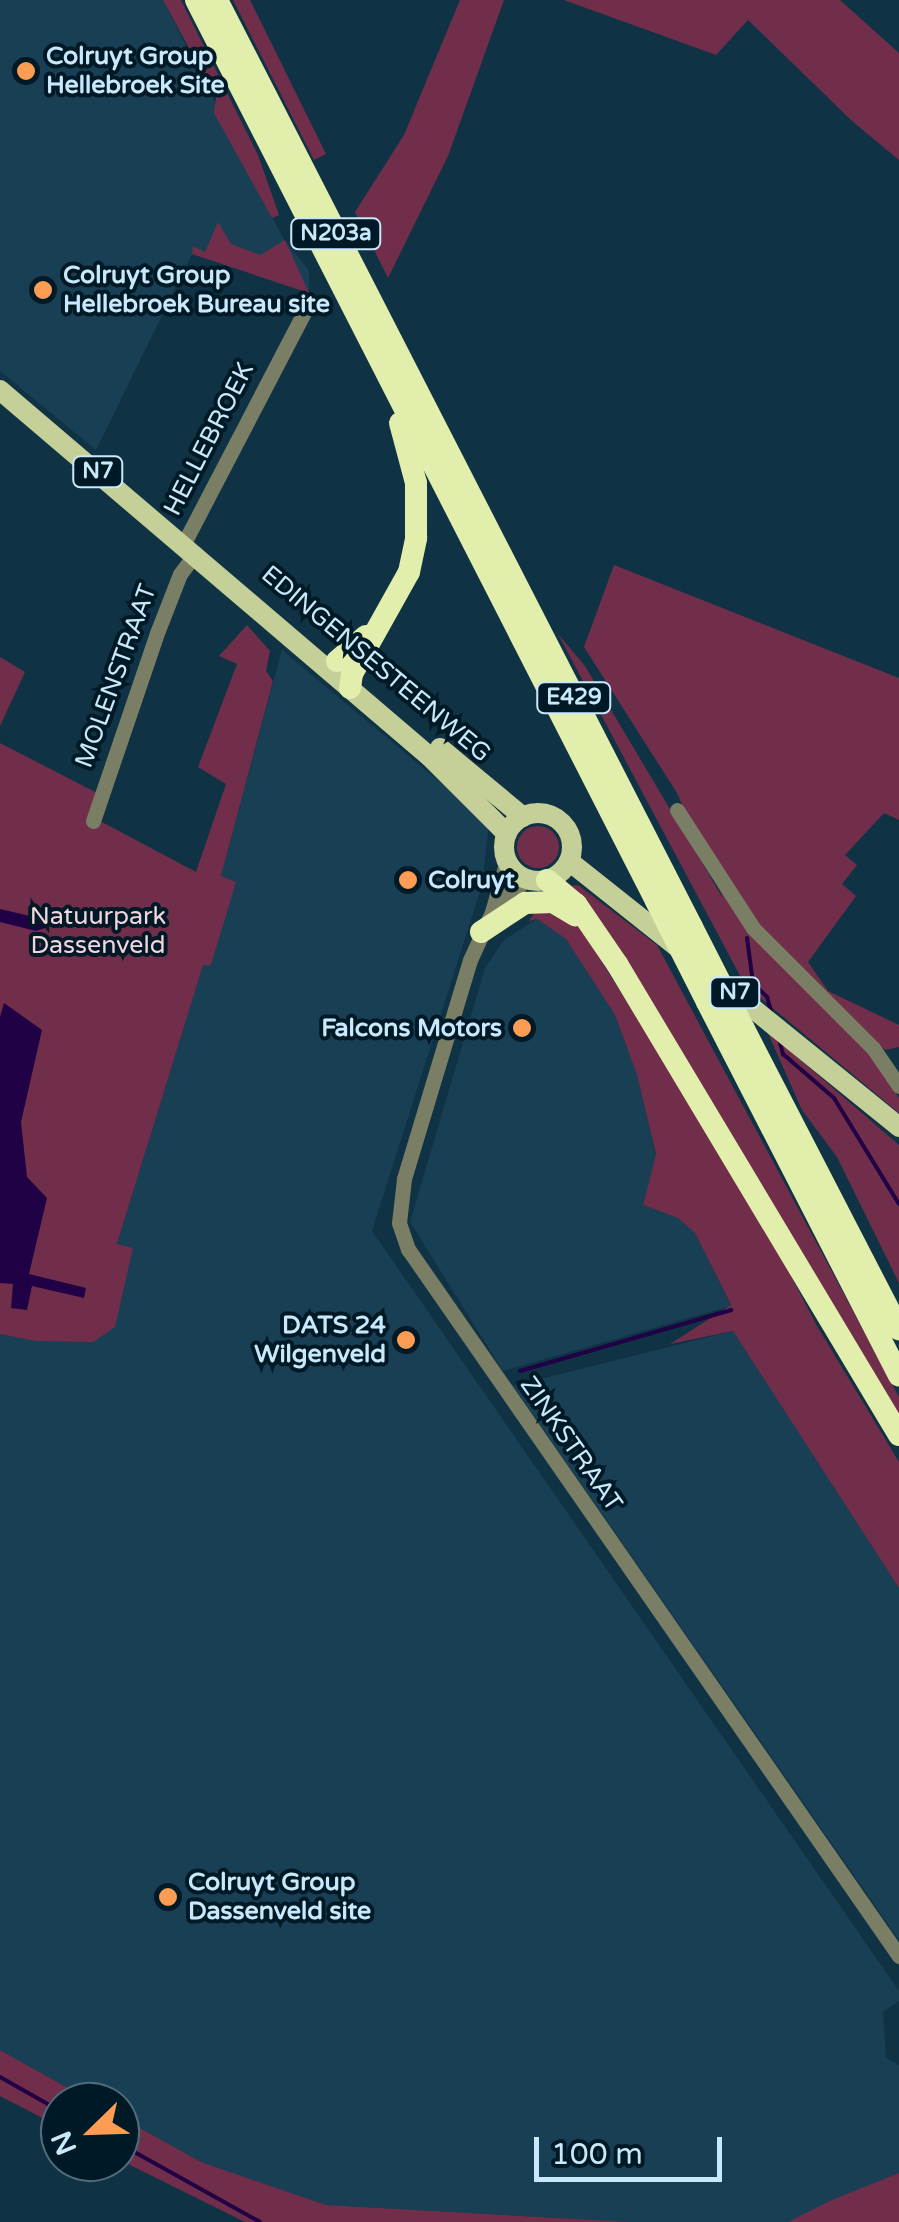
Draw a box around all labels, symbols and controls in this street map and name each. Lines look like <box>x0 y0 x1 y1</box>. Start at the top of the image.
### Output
place label: Colruyt Group Hellebroek Site <box>46 42 225 101</box>
marker: Colruyt Group Hellebroek Site <box>15 60 37 82</box>
road number: N203a <box>288 217 384 251</box>
place label: Colruyt Group Hellebroek Bureau site <box>63 261 330 320</box>
marker: Colruyt Group Hellebroek Bureau site <box>32 279 54 301</box>
street label: HELLEBROEK <box>158 357 260 521</box>
road number: N7 <box>70 455 126 489</box>
street label: EDINGENSESTEENWEG <box>255 559 497 769</box>
street label: MOLENSTRAAT <box>69 580 163 772</box>
road number: E429 <box>534 681 614 715</box>
place label: Colruyt <box>428 865 515 895</box>
marker: Colruyt <box>397 869 419 891</box>
park label: Natuurpark Dassenveld <box>30 902 166 961</box>
road number: N7 <box>708 976 762 1010</box>
place label: Falcons Motors <box>321 1013 502 1043</box>
marker: Falcons Motors <box>511 1017 533 1039</box>
place label: DATS 24 Wilgenveld <box>254 1311 386 1370</box>
marker: DATS 24 Wilgenveld <box>395 1329 417 1351</box>
street label: ZINKSTRAAT <box>513 1371 629 1517</box>
place label: Colruyt Group Dassenveld site <box>188 1868 371 1927</box>
marker: Colruyt Group Dassenveld site <box>157 1886 179 1908</box>
north arrow <box>40 2082 140 2182</box>
scale bar <box>539 2117 726 2179</box>
text: N <box>44 2126 84 2160</box>
text: 100 m <box>551 2136 643 2173</box>

